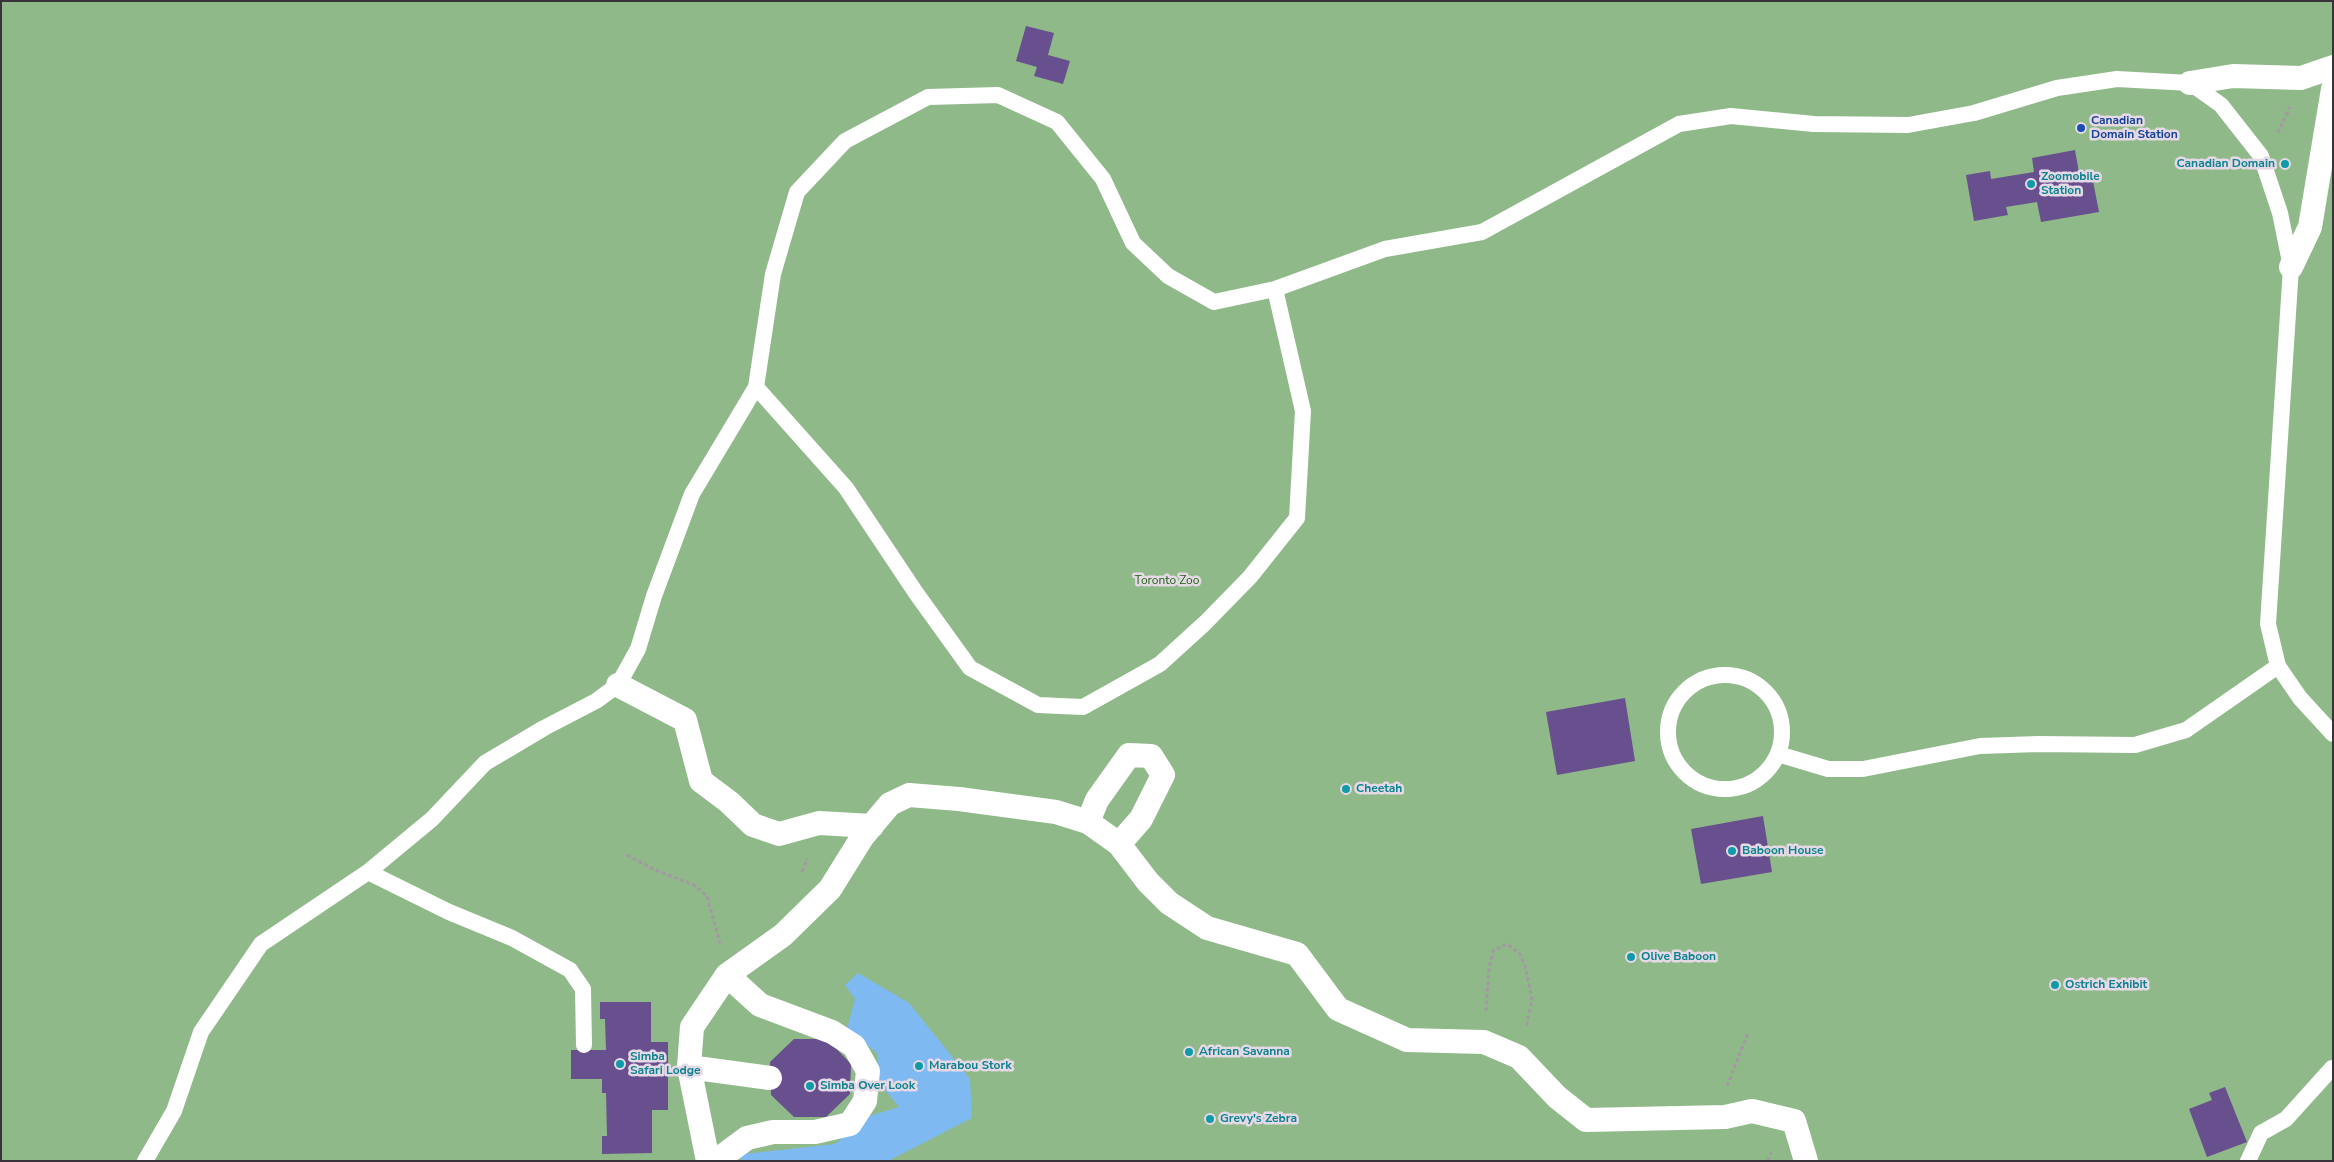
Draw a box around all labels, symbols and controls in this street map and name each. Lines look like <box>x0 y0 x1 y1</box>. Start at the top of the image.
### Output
place label: Canadian Domain Station <box>2091 114 2178 142</box>
marker: Canadian Domain Station <box>2075 122 2087 134</box>
place label: Canadian Domain <box>2177 157 2275 171</box>
marker: Canadian Domain <box>2279 158 2291 170</box>
place label: Zoomobile Station <box>2041 170 2100 198</box>
marker: Zoomobile Station <box>2025 178 2037 190</box>
park label: Toronto Zoo <box>1135 574 1199 588</box>
place label: Cheetah <box>1356 782 1402 796</box>
marker: Cheetah <box>1340 783 1352 795</box>
place label: Baboon House <box>1742 844 1824 858</box>
marker: Baboon House <box>1726 845 1738 857</box>
place label: Olive Baboon <box>1641 950 1716 964</box>
marker: Olive Baboon <box>1625 951 1637 963</box>
place label: Ostrich Exhibit <box>2065 978 2147 992</box>
marker: Ostrich Exhibit <box>2049 979 2061 991</box>
place label: African Savanna <box>1199 1045 1290 1059</box>
marker: African Savanna <box>1183 1046 1195 1058</box>
place label: Simba Safari Lodge <box>630 1050 701 1078</box>
marker: Simba Safari Lodge <box>614 1058 626 1070</box>
place label: Marabou Stork <box>929 1059 1012 1073</box>
marker: Marabou Stork <box>913 1060 925 1072</box>
place label: Simba Over Look <box>820 1079 915 1093</box>
marker: Simba Over Look <box>804 1080 816 1092</box>
place label: Grevy's Zebra <box>1220 1112 1297 1126</box>
marker: Grevy's Zebra <box>1204 1113 1216 1125</box>

